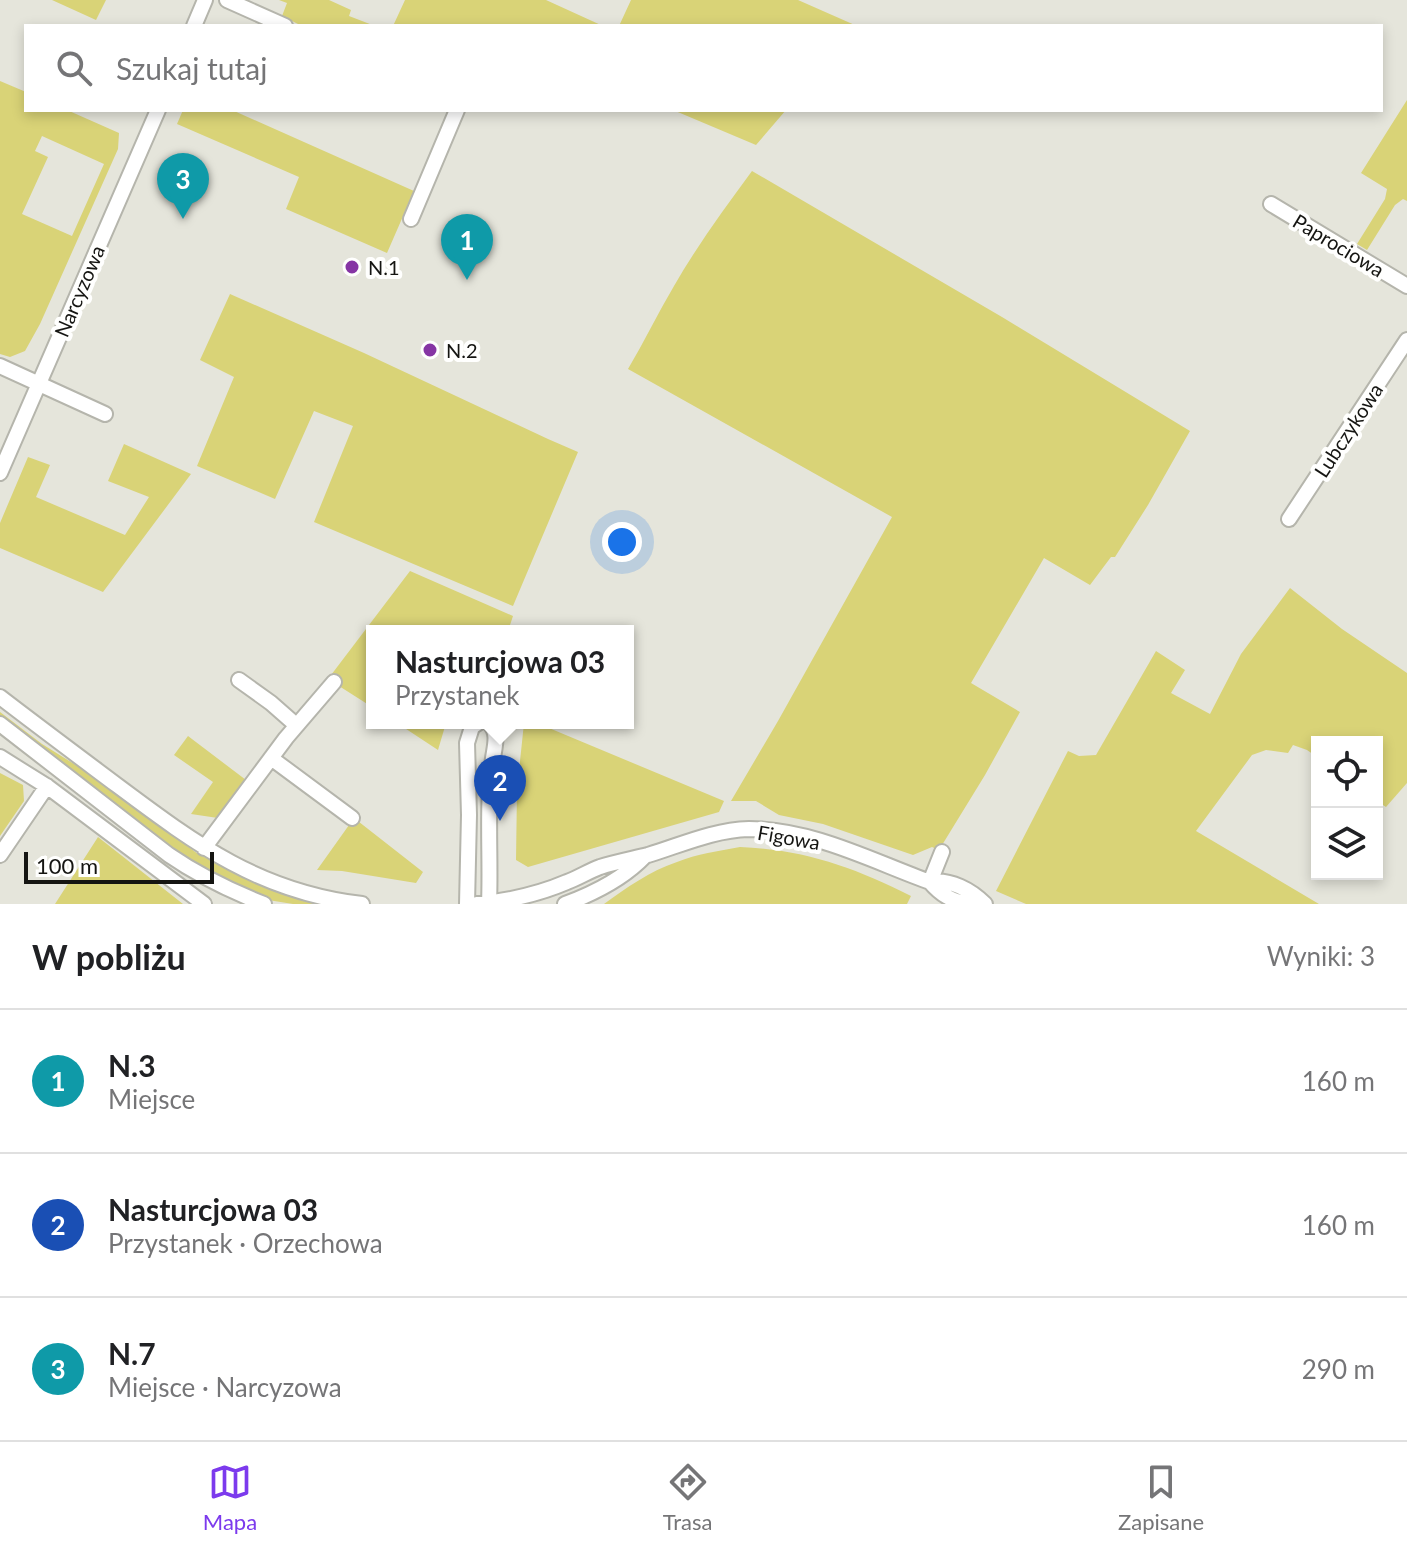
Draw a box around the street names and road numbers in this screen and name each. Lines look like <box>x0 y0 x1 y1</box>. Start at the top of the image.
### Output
street label: Paprociowa <box>1289 208 1389 282</box>
street label: Narcyzowa <box>49 242 109 340</box>
street label: Lubczykowa <box>1309 378 1387 482</box>
street label: Figowa <box>756 820 822 854</box>

